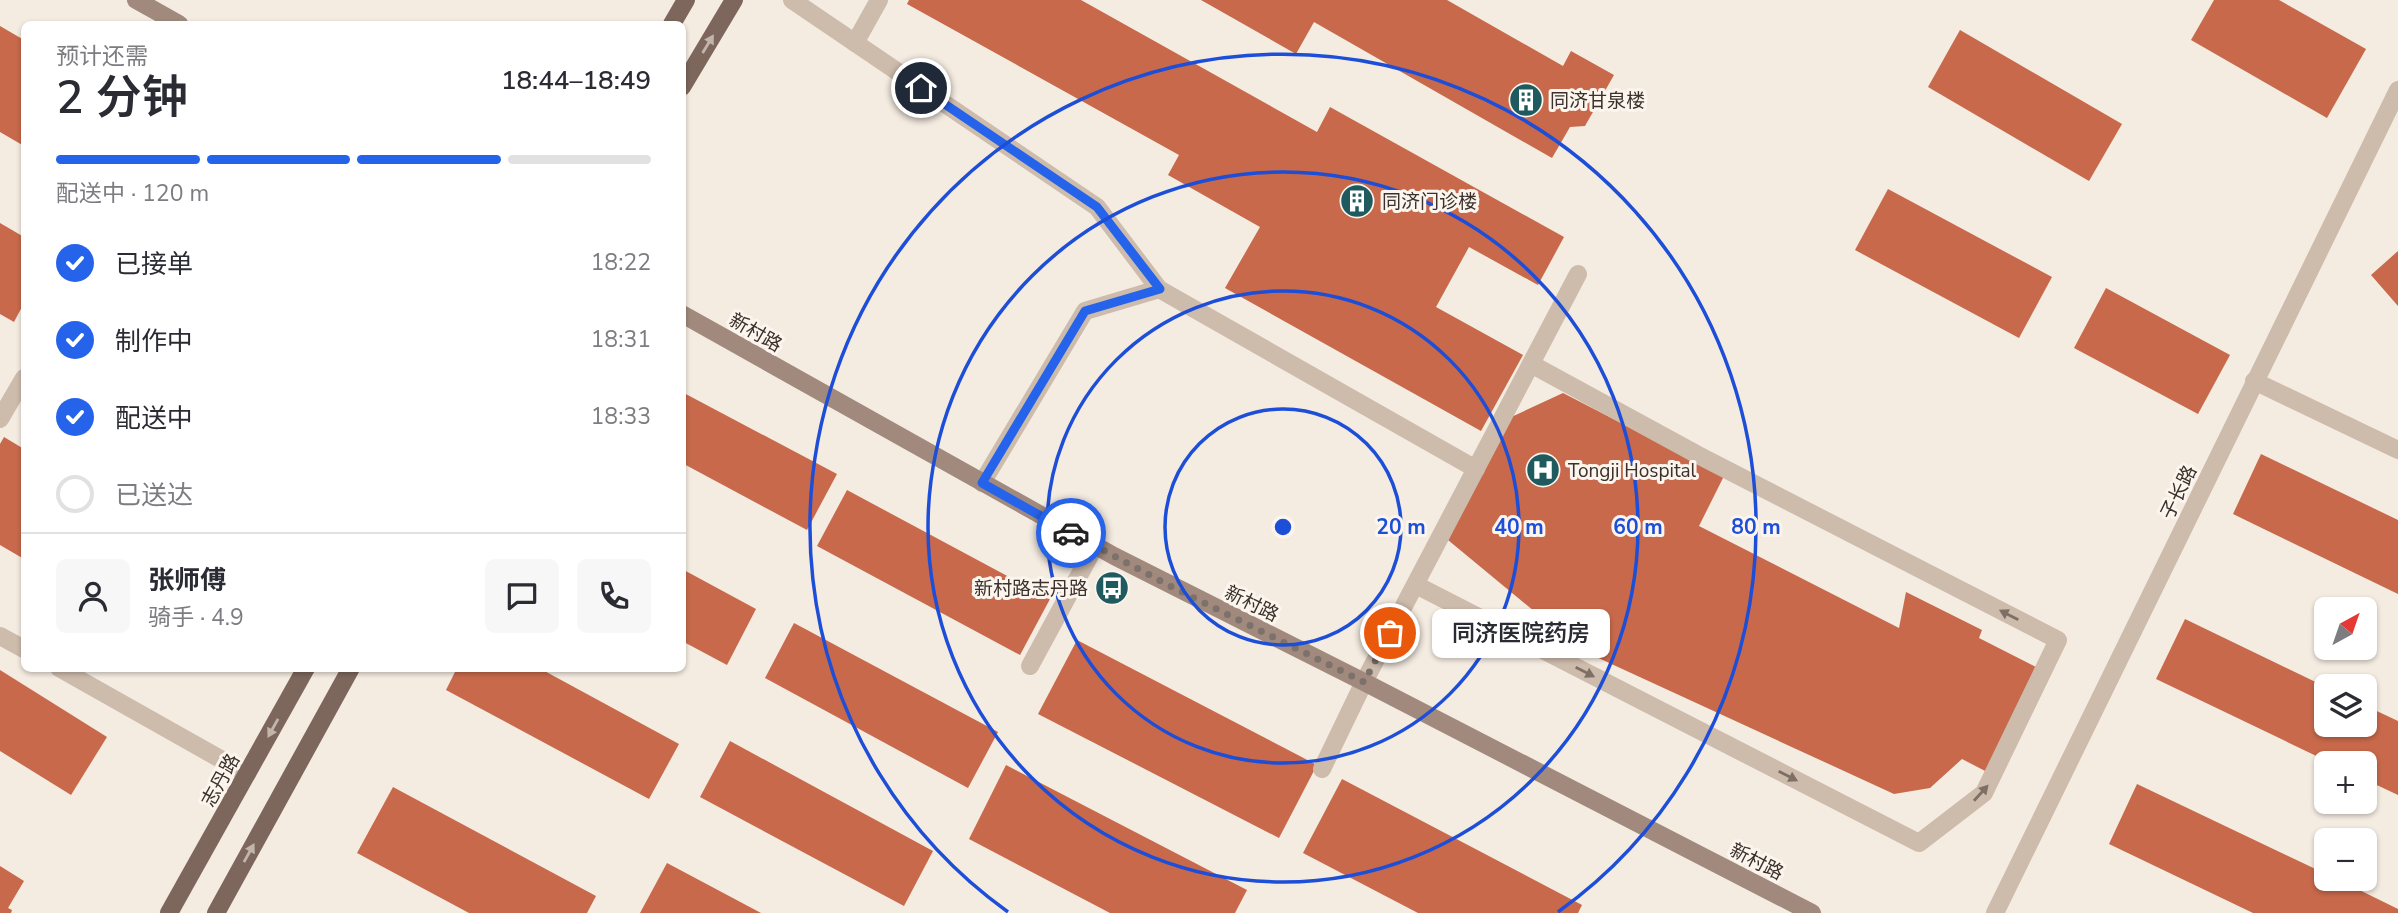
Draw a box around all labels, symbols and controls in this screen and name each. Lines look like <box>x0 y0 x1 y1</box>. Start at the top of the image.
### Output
one-way arrow <box>702 34 714 53</box>
text: 预计还需 <box>56 41 148 72</box>
pin <box>891 58 951 118</box>
text: 18:44–18:49 <box>501 63 651 98</box>
text: 2 分钟 <box>56 66 188 129</box>
icon: home <box>902 69 940 107</box>
building icon: 同济甘泉楼 <box>1507 81 1545 119</box>
place label: 同济甘泉楼 <box>1550 88 1645 114</box>
text: 配送中 · 120 m <box>56 178 209 209</box>
building icon: 同济门诊楼 <box>1338 182 1376 220</box>
place label: 同济门诊楼 <box>1382 189 1477 215</box>
icon: check <box>56 244 94 282</box>
text: 已接单 <box>115 247 193 282</box>
text: 18:22 <box>591 247 651 278</box>
street label: 新村路 <box>724 307 787 358</box>
icon: check <box>56 321 94 359</box>
text: 制作中 <box>115 324 193 359</box>
text: 18:31 <box>591 324 651 355</box>
icon: check <box>56 398 94 436</box>
text: 配送中 <box>115 401 193 436</box>
text: 18:33 <box>591 401 651 432</box>
hospital icon: Tongji Hospital <box>1524 451 1562 489</box>
place label: Tongji Hospital <box>1568 458 1697 484</box>
street label: 子长路 <box>2155 461 2203 524</box>
text: 已送达 <box>115 478 193 513</box>
courier <box>1036 498 1106 568</box>
text: 20 m <box>1376 513 1426 541</box>
text: 40 m <box>1494 513 1544 541</box>
text: 60 m <box>1613 513 1663 541</box>
text: 80 m <box>1731 513 1781 541</box>
icon: car <box>1052 514 1090 552</box>
centre of rings <box>1271 515 1295 539</box>
button: person <box>56 559 130 633</box>
button: chat <box>485 559 559 633</box>
button: phone <box>577 559 651 633</box>
text: 张师傅 <box>148 563 226 598</box>
bus stop icon: 新村路志丹路 <box>1093 569 1131 607</box>
place label: 新村路志丹路 <box>974 576 1088 602</box>
street label: 新村路 <box>1220 580 1283 628</box>
north arrow <box>2314 597 2376 660</box>
map controls <box>2314 597 2377 891</box>
text: 骑手 · 4.9 <box>148 602 244 633</box>
pin <box>1360 603 1420 663</box>
callout: 同济医院药房 <box>1432 608 1610 658</box>
one-way arrow <box>1999 609 2018 621</box>
icon: bag <box>1371 614 1409 652</box>
text: 同济医院药房 <box>1452 618 1590 649</box>
one-way arrow <box>1576 665 1596 677</box>
button: layers <box>2314 674 2377 737</box>
one-way arrow <box>267 718 279 738</box>
street label: 志丹路 <box>196 749 246 812</box>
button: + <box>2314 751 2377 814</box>
one-way arrow <box>1778 770 1798 781</box>
one-way arrow <box>1973 784 1989 802</box>
button: − <box>2314 828 2377 891</box>
street label: 新村路 <box>1725 837 1788 886</box>
one-way arrow <box>243 844 255 863</box>

